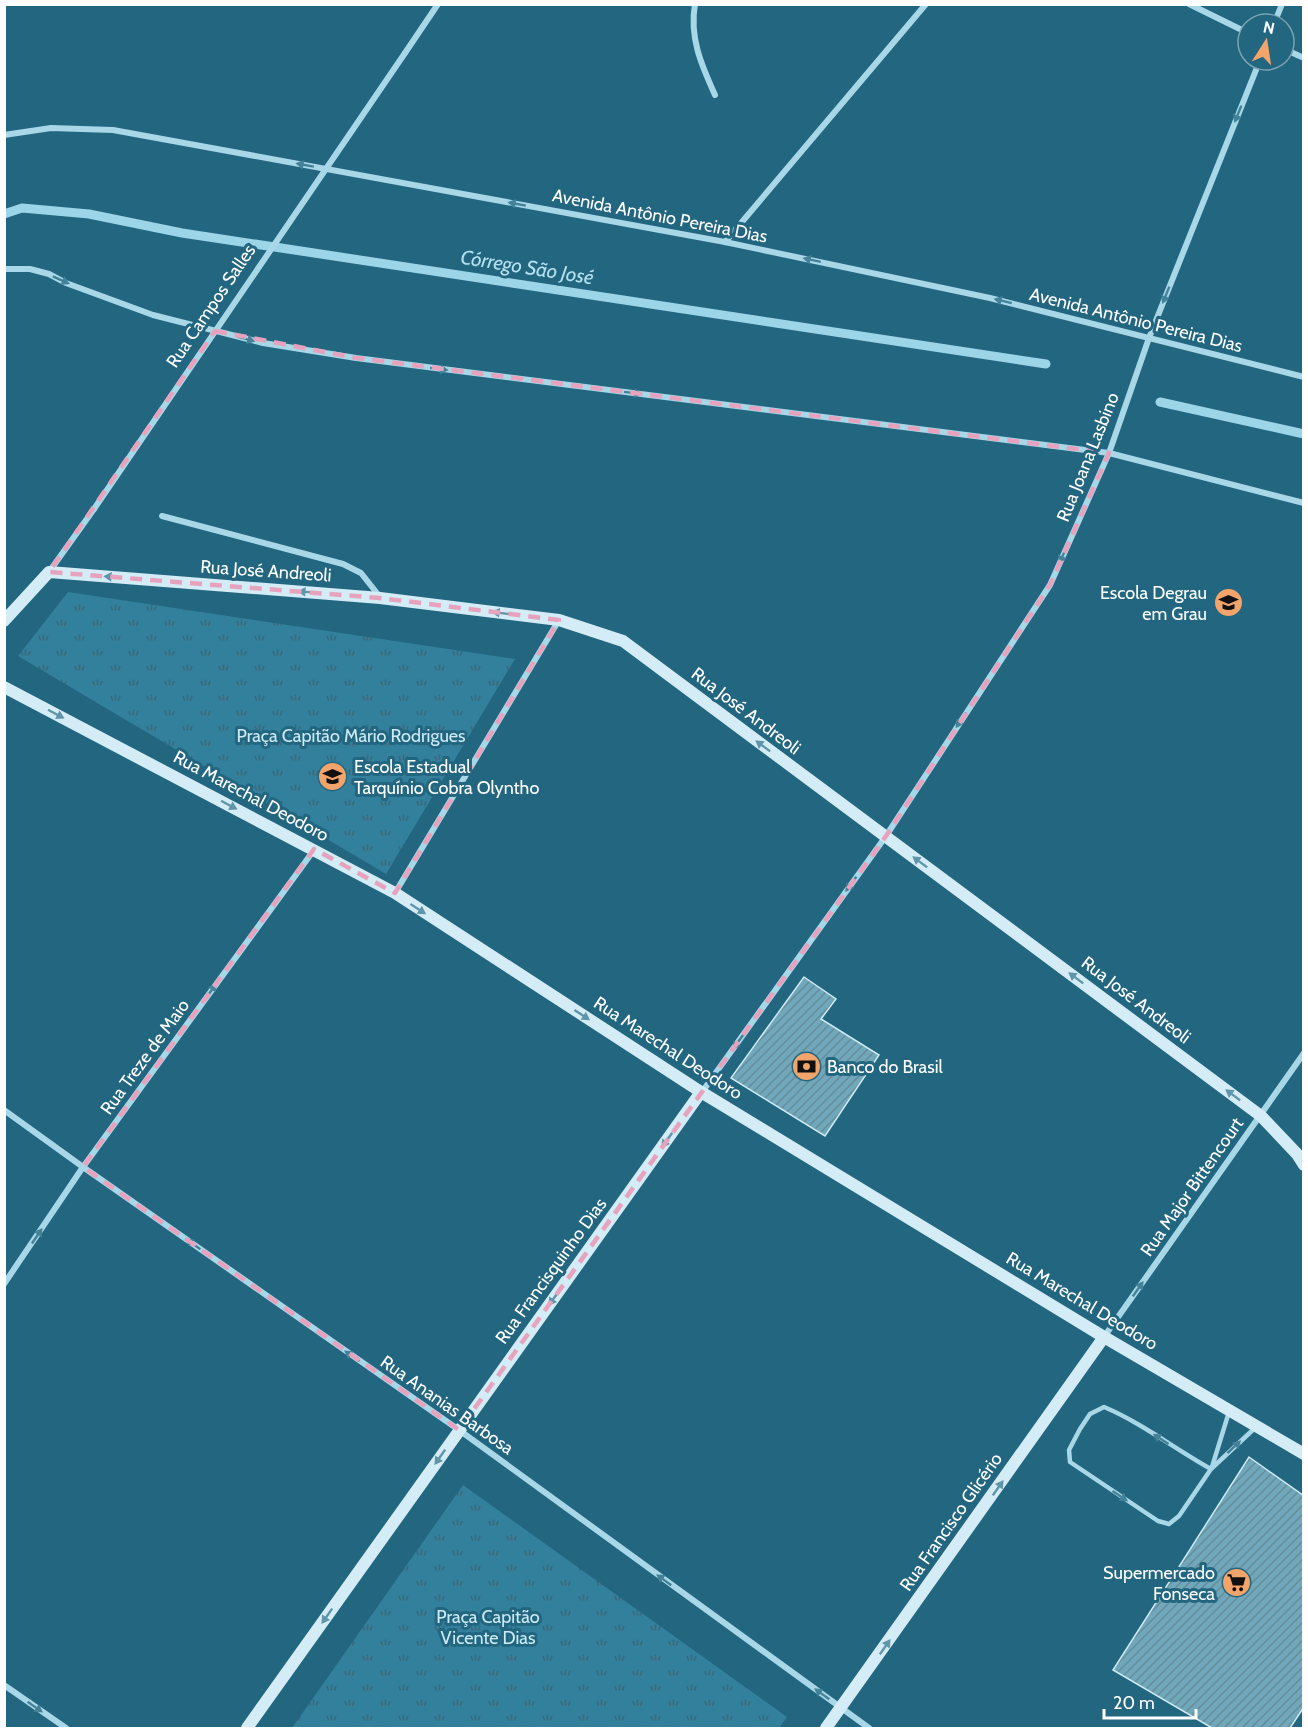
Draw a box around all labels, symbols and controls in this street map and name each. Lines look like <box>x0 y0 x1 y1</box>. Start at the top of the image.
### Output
north arrow <box>1236 12 1296 72</box>
text: N <box>1262 17 1277 38</box>
one-way arrow <box>1233 106 1243 124</box>
one-way arrow <box>295 160 314 169</box>
street label: Avenida Antônio Pereira Dias <box>551 184 769 248</box>
one-way arrow <box>508 199 527 208</box>
street label: Rua Campos Salles <box>162 240 260 372</box>
water label: Córrego São José <box>459 245 595 289</box>
one-way arrow <box>803 255 821 265</box>
one-way arrow <box>52 276 70 285</box>
street label: Avenida Antônio Pereira Dias <box>1027 283 1245 357</box>
one-way arrow <box>1161 287 1171 305</box>
one-way arrow <box>993 296 1012 306</box>
one-way arrow <box>237 335 256 345</box>
one-way arrow <box>430 364 449 373</box>
one-way arrow <box>623 388 642 398</box>
street label: Rua Joana Lasbino <box>1052 389 1124 525</box>
one-way arrow <box>1059 546 1068 563</box>
street label: Rua José Andreoli <box>200 555 332 587</box>
one-way arrow <box>103 573 122 582</box>
place label: Escola Degrau em Grau <box>1100 582 1207 625</box>
one-way arrow <box>298 587 317 597</box>
school or university icon: Escola Degrau em Grau <box>1212 587 1244 619</box>
one-way arrow <box>492 608 511 618</box>
street label: Rua José Andreoli <box>687 663 805 759</box>
one-way arrow <box>48 710 65 719</box>
one-way arrow <box>955 712 967 728</box>
park label: Praça Capitão Mário Rodrigues <box>236 725 466 747</box>
one-way arrow <box>756 740 771 752</box>
street label: Rua Marechal Deodoro <box>170 746 333 846</box>
place label: Escola Estadual Tarquínio Cobra Olyntho <box>354 756 539 799</box>
school or university icon: Escola Estadual Tarquínio Cobra Olyntho <box>317 761 349 793</box>
one-way arrow <box>221 800 238 810</box>
one-way arrow <box>912 856 928 868</box>
one-way arrow <box>846 876 858 891</box>
one-way arrow <box>410 903 427 914</box>
street label: Rua José Andreoli <box>1077 952 1195 1048</box>
one-way arrow <box>1069 972 1085 984</box>
one-way arrow <box>205 984 217 1000</box>
street label: Rua Marechal Deodoro <box>590 992 747 1104</box>
street label: Rua Treze de Maio <box>96 995 194 1119</box>
one-way arrow <box>574 1009 590 1020</box>
one-way arrow <box>732 1034 744 1049</box>
bank icon: Banco do Brasil <box>790 1051 822 1083</box>
place label: Banco do Brasil <box>827 1056 943 1078</box>
one-way arrow <box>1225 1089 1240 1101</box>
street label: Rua Major Bittencourt <box>1136 1113 1248 1261</box>
one-way arrow <box>661 1131 673 1147</box>
street label: Rua Francisquinho Dias <box>491 1194 611 1348</box>
one-way arrow <box>31 1228 43 1244</box>
one-way arrow <box>185 1238 201 1250</box>
street label: Rua Marechal Deodoro <box>1002 1247 1162 1355</box>
one-way arrow <box>1132 1281 1143 1297</box>
one-way arrow <box>548 1291 560 1306</box>
one-way arrow <box>345 1350 361 1362</box>
street label: Rua Ananias Barbosa <box>376 1351 518 1459</box>
one-way arrow <box>1153 1433 1169 1444</box>
one-way arrow <box>1227 1440 1242 1454</box>
one-way arrow <box>434 1448 446 1464</box>
street label: Rua Francisco Glicério <box>895 1449 1007 1595</box>
one-way arrow <box>991 1480 1003 1495</box>
one-way arrow <box>1112 1490 1129 1501</box>
place label: Supermercado Fonseca <box>1103 1562 1215 1605</box>
supermarket icon: Supermercado Fonseca <box>1220 1567 1252 1599</box>
one-way arrow <box>656 1574 672 1586</box>
park label: Praça Capitão Vicente Dias <box>436 1606 540 1649</box>
one-way arrow <box>321 1607 333 1623</box>
one-way arrow <box>879 1639 891 1655</box>
scale bar <box>1104 1682 1196 1720</box>
one-way arrow <box>814 1689 829 1701</box>
text: 20 m <box>1113 1692 1155 1714</box>
one-way arrow <box>27 1701 43 1713</box>

